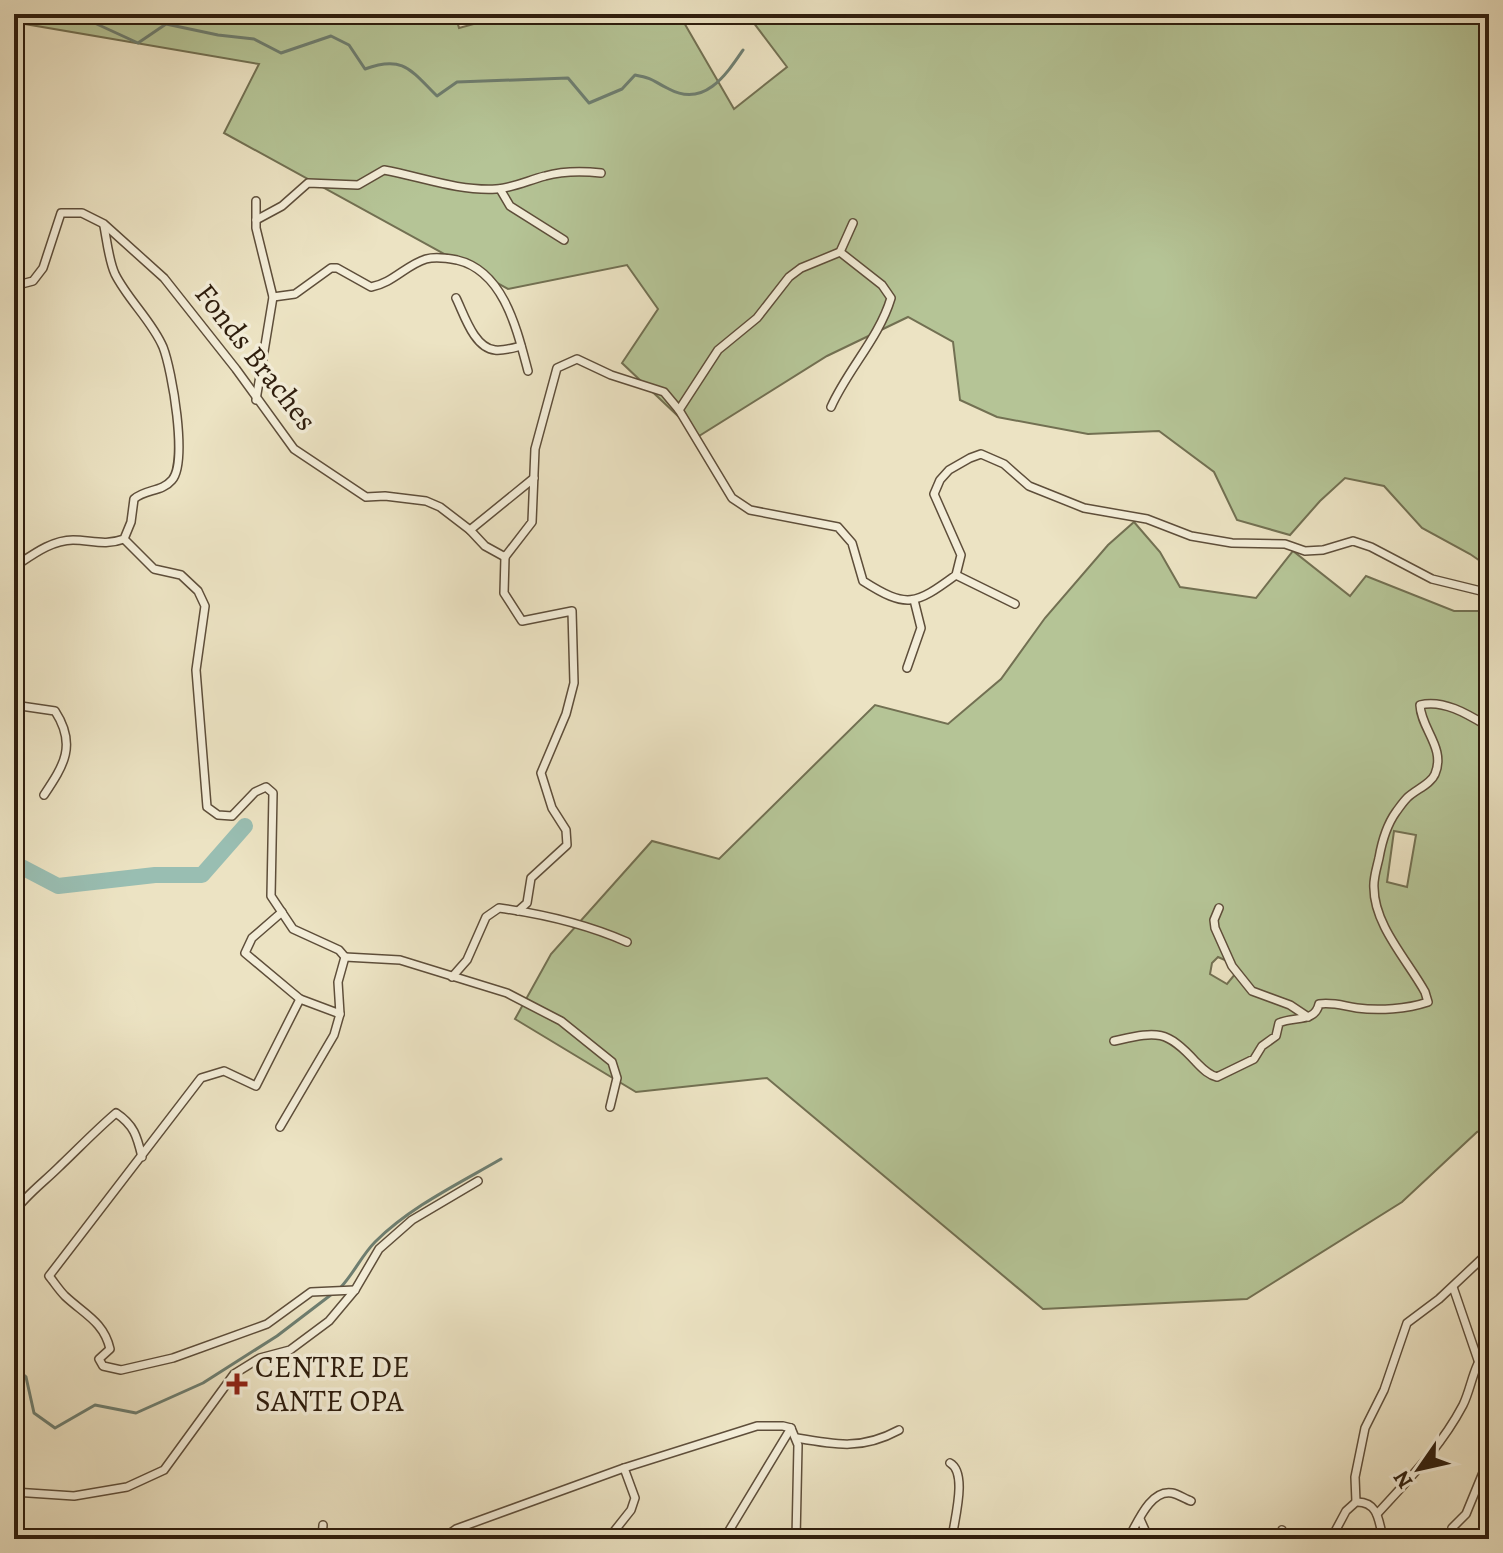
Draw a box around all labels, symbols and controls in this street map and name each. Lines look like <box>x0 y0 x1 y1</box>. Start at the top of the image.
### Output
street label: Fonds Braches <box>186 275 326 439</box>
place label: CENTRE DE SANTE OPA <box>255 1347 410 1421</box>
marker: CENTRE DE SANTE OPA <box>226 1373 248 1395</box>
north arrow <box>1379 1429 1459 1509</box>
text: N <box>1386 1465 1420 1495</box>

